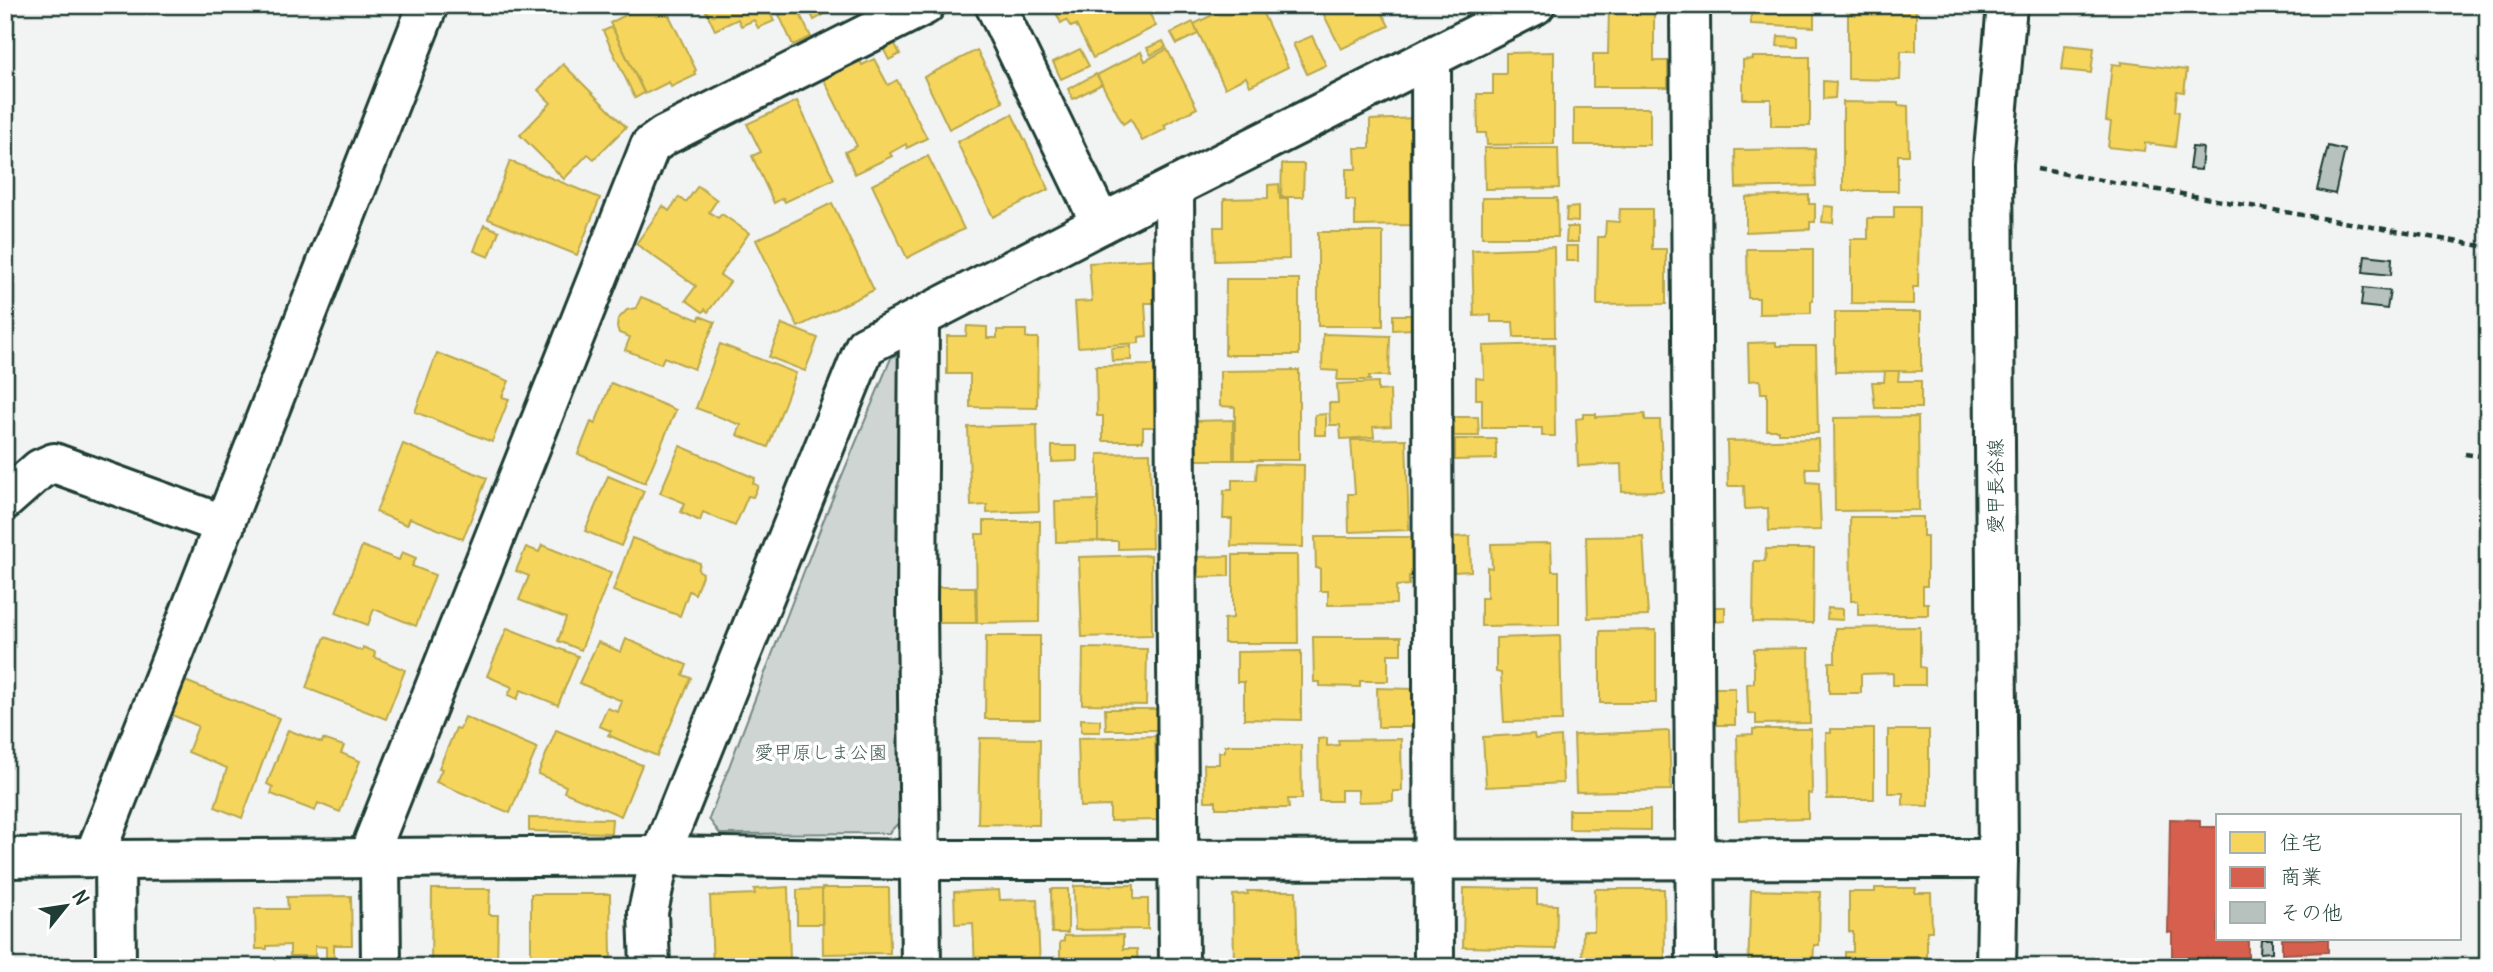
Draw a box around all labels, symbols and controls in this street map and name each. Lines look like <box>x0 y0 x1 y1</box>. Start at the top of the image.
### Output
street label: 愛甲長谷線 <box>1983 438 2007 534</box>
park label: 愛甲原しま公園 <box>754 740 888 764</box>
legend <box>2216 814 2462 940</box>
text: 住宅 <box>2280 829 2322 856</box>
text: 商業 <box>2280 863 2322 890</box>
north arrow <box>32 870 102 940</box>
text: N <box>67 886 94 909</box>
text: その他 <box>2280 899 2343 926</box>

